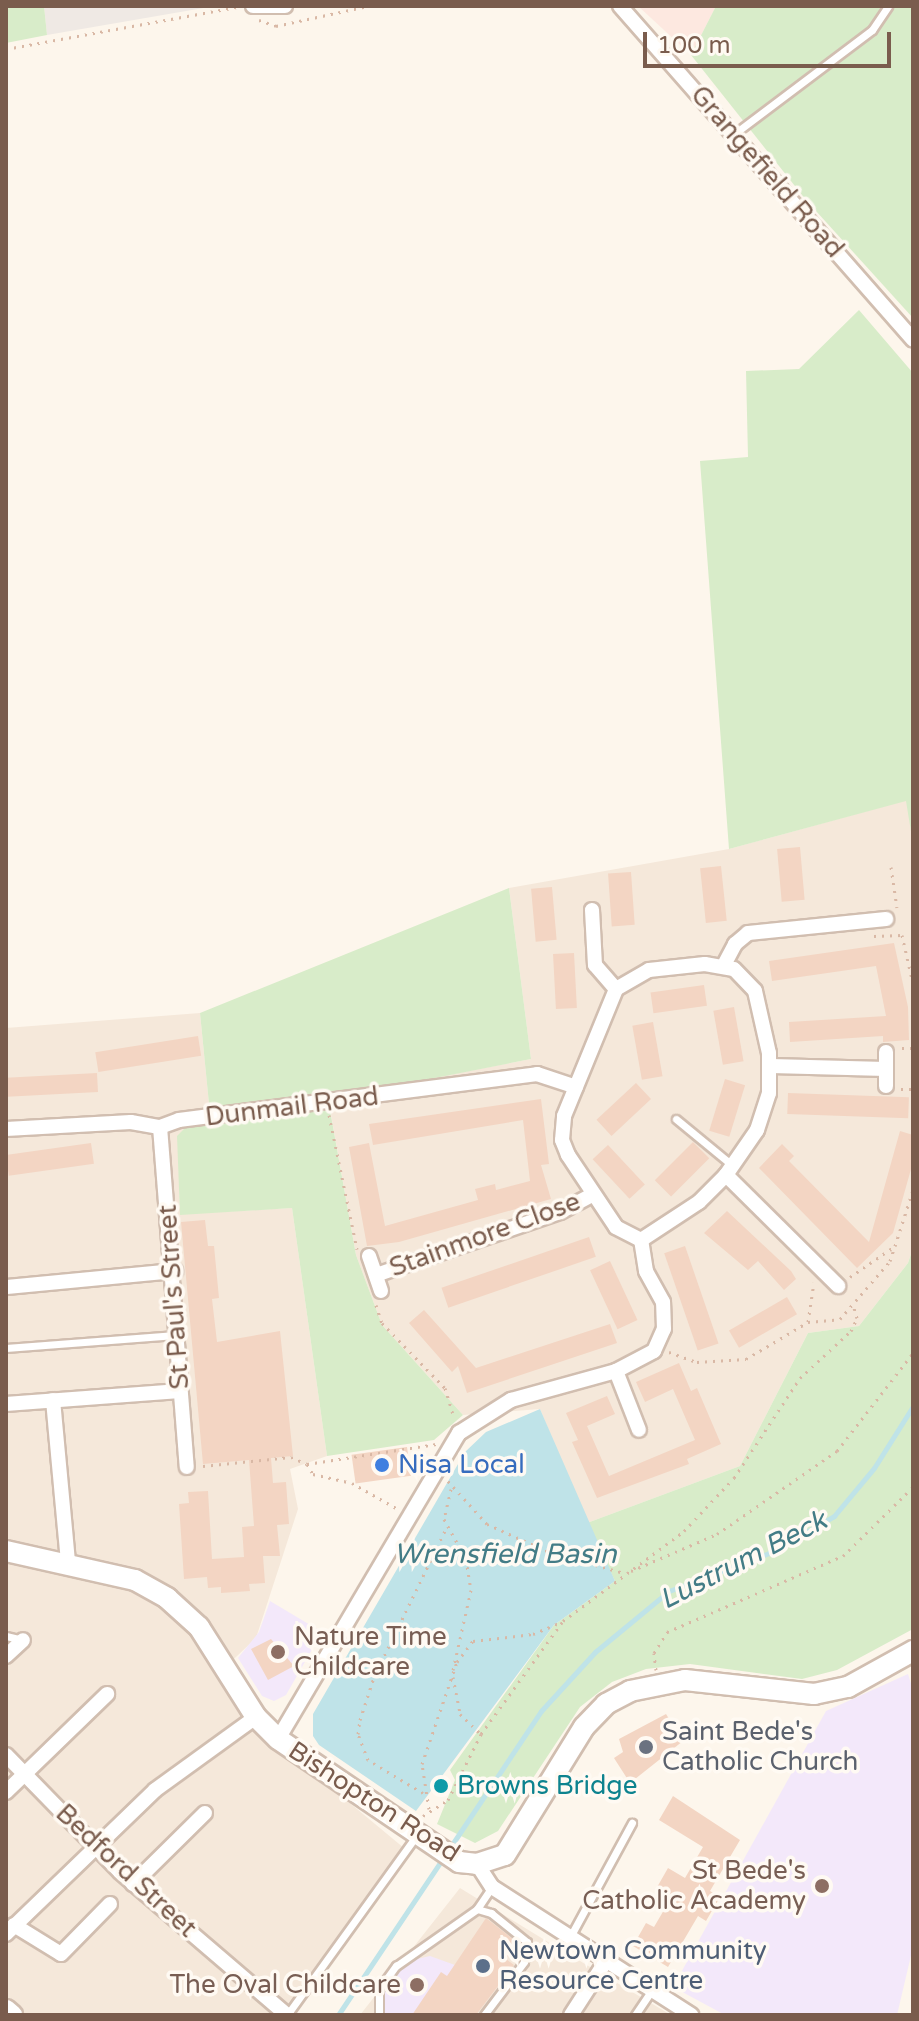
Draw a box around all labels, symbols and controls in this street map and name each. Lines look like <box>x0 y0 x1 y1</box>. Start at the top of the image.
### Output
scale bar <box>647 16 895 66</box>
text: 100 m <box>657 31 731 60</box>
street label: Grangefield Road <box>684 80 850 264</box>
street label: Dunmail Road <box>203 1081 381 1133</box>
street label: Stainmore Close <box>385 1186 585 1284</box>
street label: St Paul's Street <box>152 1204 196 1390</box>
place label: Nisa Local <box>398 1449 525 1481</box>
marker: Nisa Local <box>373 1456 391 1474</box>
water label: Lustrum Beck <box>654 1503 832 1617</box>
water label: Wrensfield Basin <box>393 1537 617 1571</box>
place label: Nature Time Childcare <box>294 1621 447 1682</box>
marker: Nature Time Childcare <box>269 1643 287 1661</box>
place label: Saint Bede's Catholic Church <box>662 1716 858 1778</box>
street label: Bishopton Road <box>282 1735 466 1869</box>
marker: Saint Bede's Catholic Church <box>637 1738 655 1756</box>
place label: Browns Bridge <box>457 1770 637 1802</box>
marker: Browns Bridge <box>432 1777 450 1795</box>
street label: Bedford Street <box>49 1798 203 1944</box>
place label: St Bede's Catholic Academy <box>582 1855 806 1916</box>
marker: St Bede's Catholic Academy <box>813 1877 831 1895</box>
place label: Newtown Community Resource Centre <box>499 1935 767 1996</box>
marker: Newtown Community Resource Centre <box>474 1957 492 1975</box>
place label: The Oval Childcare <box>169 1969 401 2001</box>
marker: The Oval Childcare <box>408 1976 426 1994</box>

